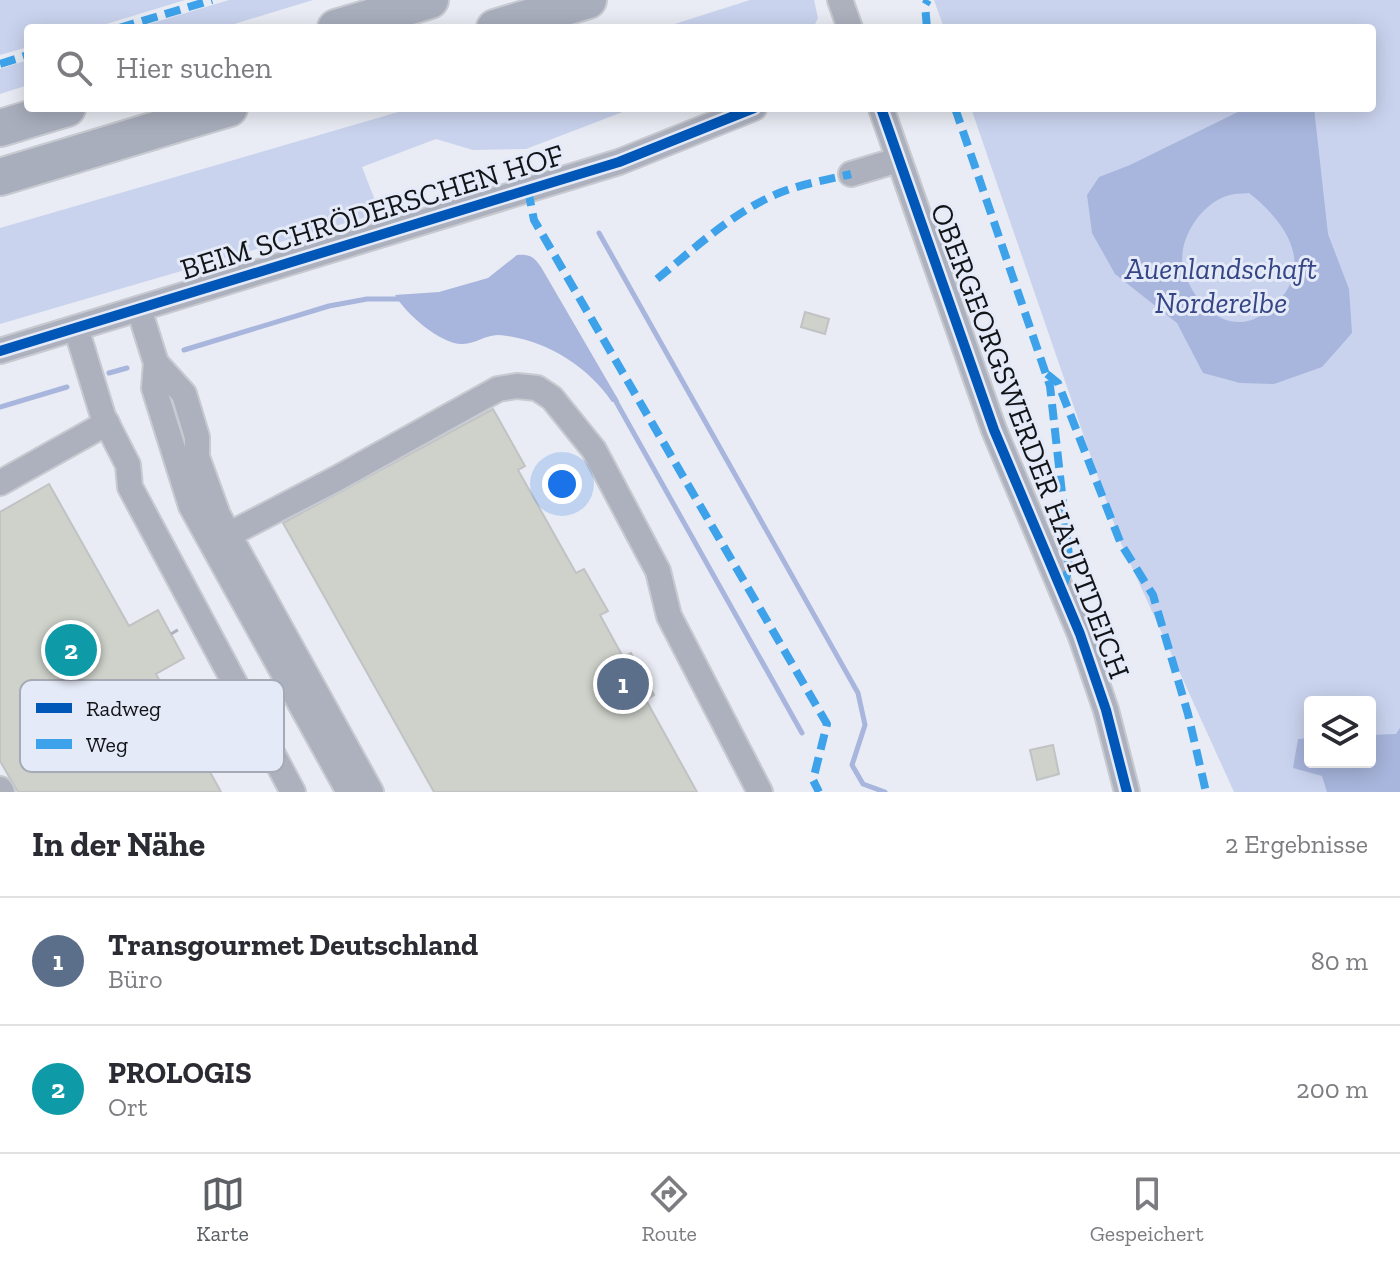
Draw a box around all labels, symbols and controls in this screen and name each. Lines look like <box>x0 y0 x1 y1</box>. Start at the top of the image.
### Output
search box <box>24 24 1376 112</box>
icon: search <box>52 46 96 90</box>
text: Hier suchen <box>116 50 272 86</box>
street label: BEIM SCHRÖDERSCHEN HOF <box>176 136 568 287</box>
street label: OBERGEORGSWERDER HAUPTDEICH <box>923 198 1137 684</box>
park label: Auenlandschaft Norderelbe <box>1124 251 1317 321</box>
your location <box>542 464 582 504</box>
pin: 2 <box>45 620 97 680</box>
pin: 1 <box>597 654 649 714</box>
legend <box>20 680 284 772</box>
text: Radweg <box>86 695 161 722</box>
map controls <box>1304 696 1376 768</box>
button: layers <box>1304 696 1376 768</box>
text: Weg <box>86 731 128 758</box>
text: In der Nähe <box>32 824 205 865</box>
text: 2 Ergebnisse <box>1225 828 1368 860</box>
text: Transgourmet Deutschland <box>108 927 478 963</box>
text: 1 <box>53 945 63 977</box>
text: 80 m <box>1311 945 1368 977</box>
text: Büro <box>108 963 163 995</box>
text: PROLOGIS <box>108 1055 252 1091</box>
text: 2 <box>51 1073 65 1105</box>
text: 200 m <box>1296 1073 1368 1105</box>
text: Ort <box>108 1091 148 1123</box>
tab: Karte <box>196 1172 249 1247</box>
tab: Route <box>642 1172 697 1247</box>
tab: Gespeichert <box>1090 1172 1204 1247</box>

